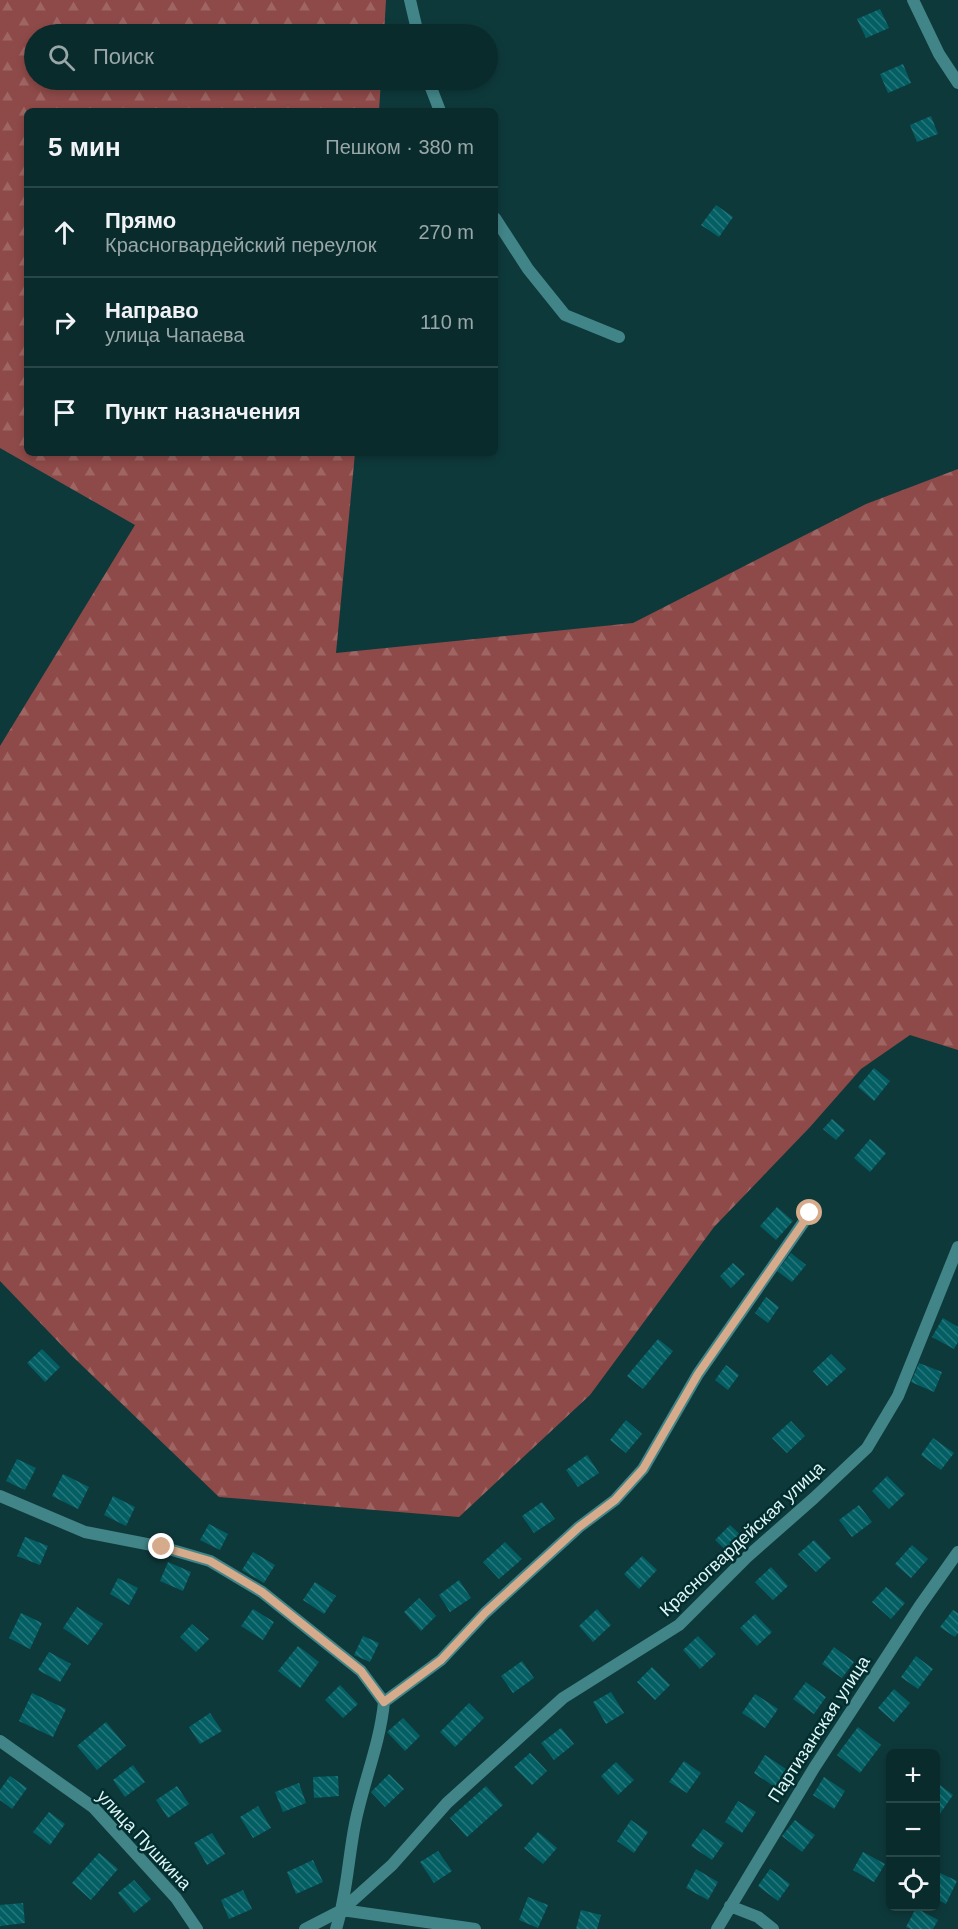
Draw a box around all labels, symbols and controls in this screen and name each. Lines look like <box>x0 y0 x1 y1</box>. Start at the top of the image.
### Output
search box <box>24 24 498 90</box>
icon: search <box>45 41 78 74</box>
text: Поиск <box>93 44 154 69</box>
text: 5 мин <box>48 132 121 162</box>
text: Пешком · 380 m <box>325 136 474 158</box>
text: Прямо <box>105 208 176 233</box>
icon: ahead <box>48 216 81 249</box>
text: 270 m <box>418 221 474 243</box>
text: Красногвардейский переулок <box>105 234 376 256</box>
text: Направо <box>105 298 199 323</box>
icon: right <box>48 306 81 339</box>
text: 110 m <box>420 311 474 333</box>
text: улица Чапаева <box>105 324 245 346</box>
icon: arrive <box>48 396 81 429</box>
text: Пункт назначения <box>105 399 301 424</box>
route start <box>796 1199 822 1225</box>
street label: Красногвардейская улица <box>656 1457 829 1620</box>
route end <box>148 1533 174 1559</box>
street label: Партизанская улица <box>764 1651 874 1806</box>
map controls <box>886 1749 940 1911</box>
button: + <box>886 1749 940 1803</box>
street label: улица Пушкина <box>93 1786 196 1895</box>
button: − <box>886 1803 940 1857</box>
button: locate <box>886 1857 940 1911</box>

